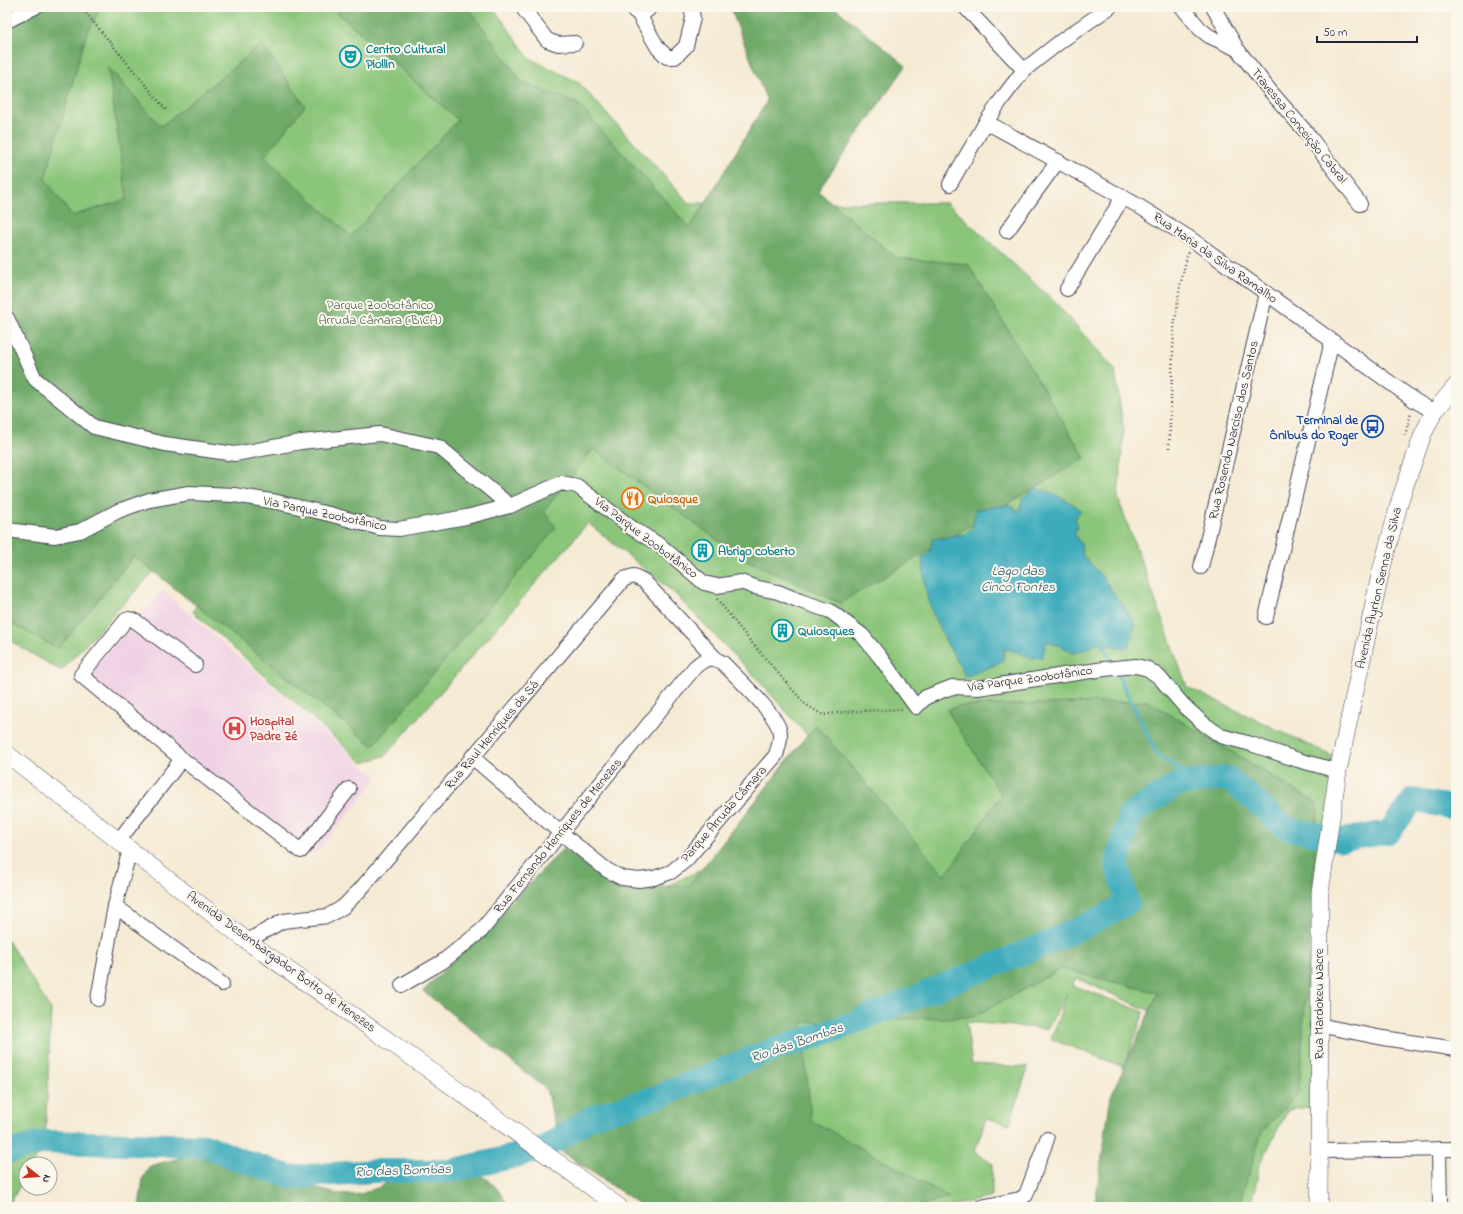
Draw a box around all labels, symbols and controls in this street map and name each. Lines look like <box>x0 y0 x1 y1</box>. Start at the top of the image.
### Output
scale bar <box>1317 18 1417 44</box>
text: 50 m <box>1323 24 1347 42</box>
place label: Centro Cultural Piollin <box>366 40 446 74</box>
theatre icon: Centro Cultural Piollin <box>338 43 364 69</box>
street label: Travessa Conceição Cabral <box>1246 64 1352 188</box>
street label: Rua Maria da Silva Ramalho <box>1149 208 1281 309</box>
park label: Parque Zoobotânico Arruda Câmara (BICA) <box>319 296 442 330</box>
street label: Rua Rosendo Narciso dos Santos <box>1204 338 1264 521</box>
place label: Terminal de Ônibus do Roger <box>1270 411 1359 447</box>
bus stop icon: Terminal de Ônibus do Roger <box>1360 414 1386 440</box>
restaurant icon: Quiosque <box>620 486 646 512</box>
place label: Quiosque <box>648 490 699 509</box>
street label: Via Parque Zoobotânico <box>260 491 389 536</box>
street label: Via Parque Zoobotânico <box>589 492 702 584</box>
street label: Avenida Ayrton Senna da Silva <box>1351 505 1408 671</box>
building icon: Abrigo coberto <box>689 538 715 564</box>
place label: Abrigo coberto <box>718 542 795 563</box>
water label: Lago das Cinco Fontes <box>981 561 1056 598</box>
building icon: Quiosques <box>770 618 796 644</box>
place label: Quiosques <box>798 622 855 641</box>
street label: Via Parque Zoobotânico <box>965 661 1094 697</box>
street label: Rua Raul Henriques de Sá <box>440 676 544 794</box>
place label: Hospital Padre Zé <box>250 712 299 746</box>
hospital icon: Hospital Padre Zé <box>222 715 248 741</box>
street label: Rua Fernando Henriques de Menezes <box>489 754 627 918</box>
street label: Parque Arruda Câmara <box>676 761 772 867</box>
street label: Avenida Desembargador Botto de Menezes <box>182 887 380 1038</box>
street label: Rua Mardokeu Nacre <box>1310 948 1329 1060</box>
water label: Rio das Bombas <box>748 1017 847 1069</box>
north arrow <box>18 1156 58 1196</box>
water label: Rio das Bombas <box>354 1159 453 1183</box>
text: N <box>38 1173 55 1185</box>

